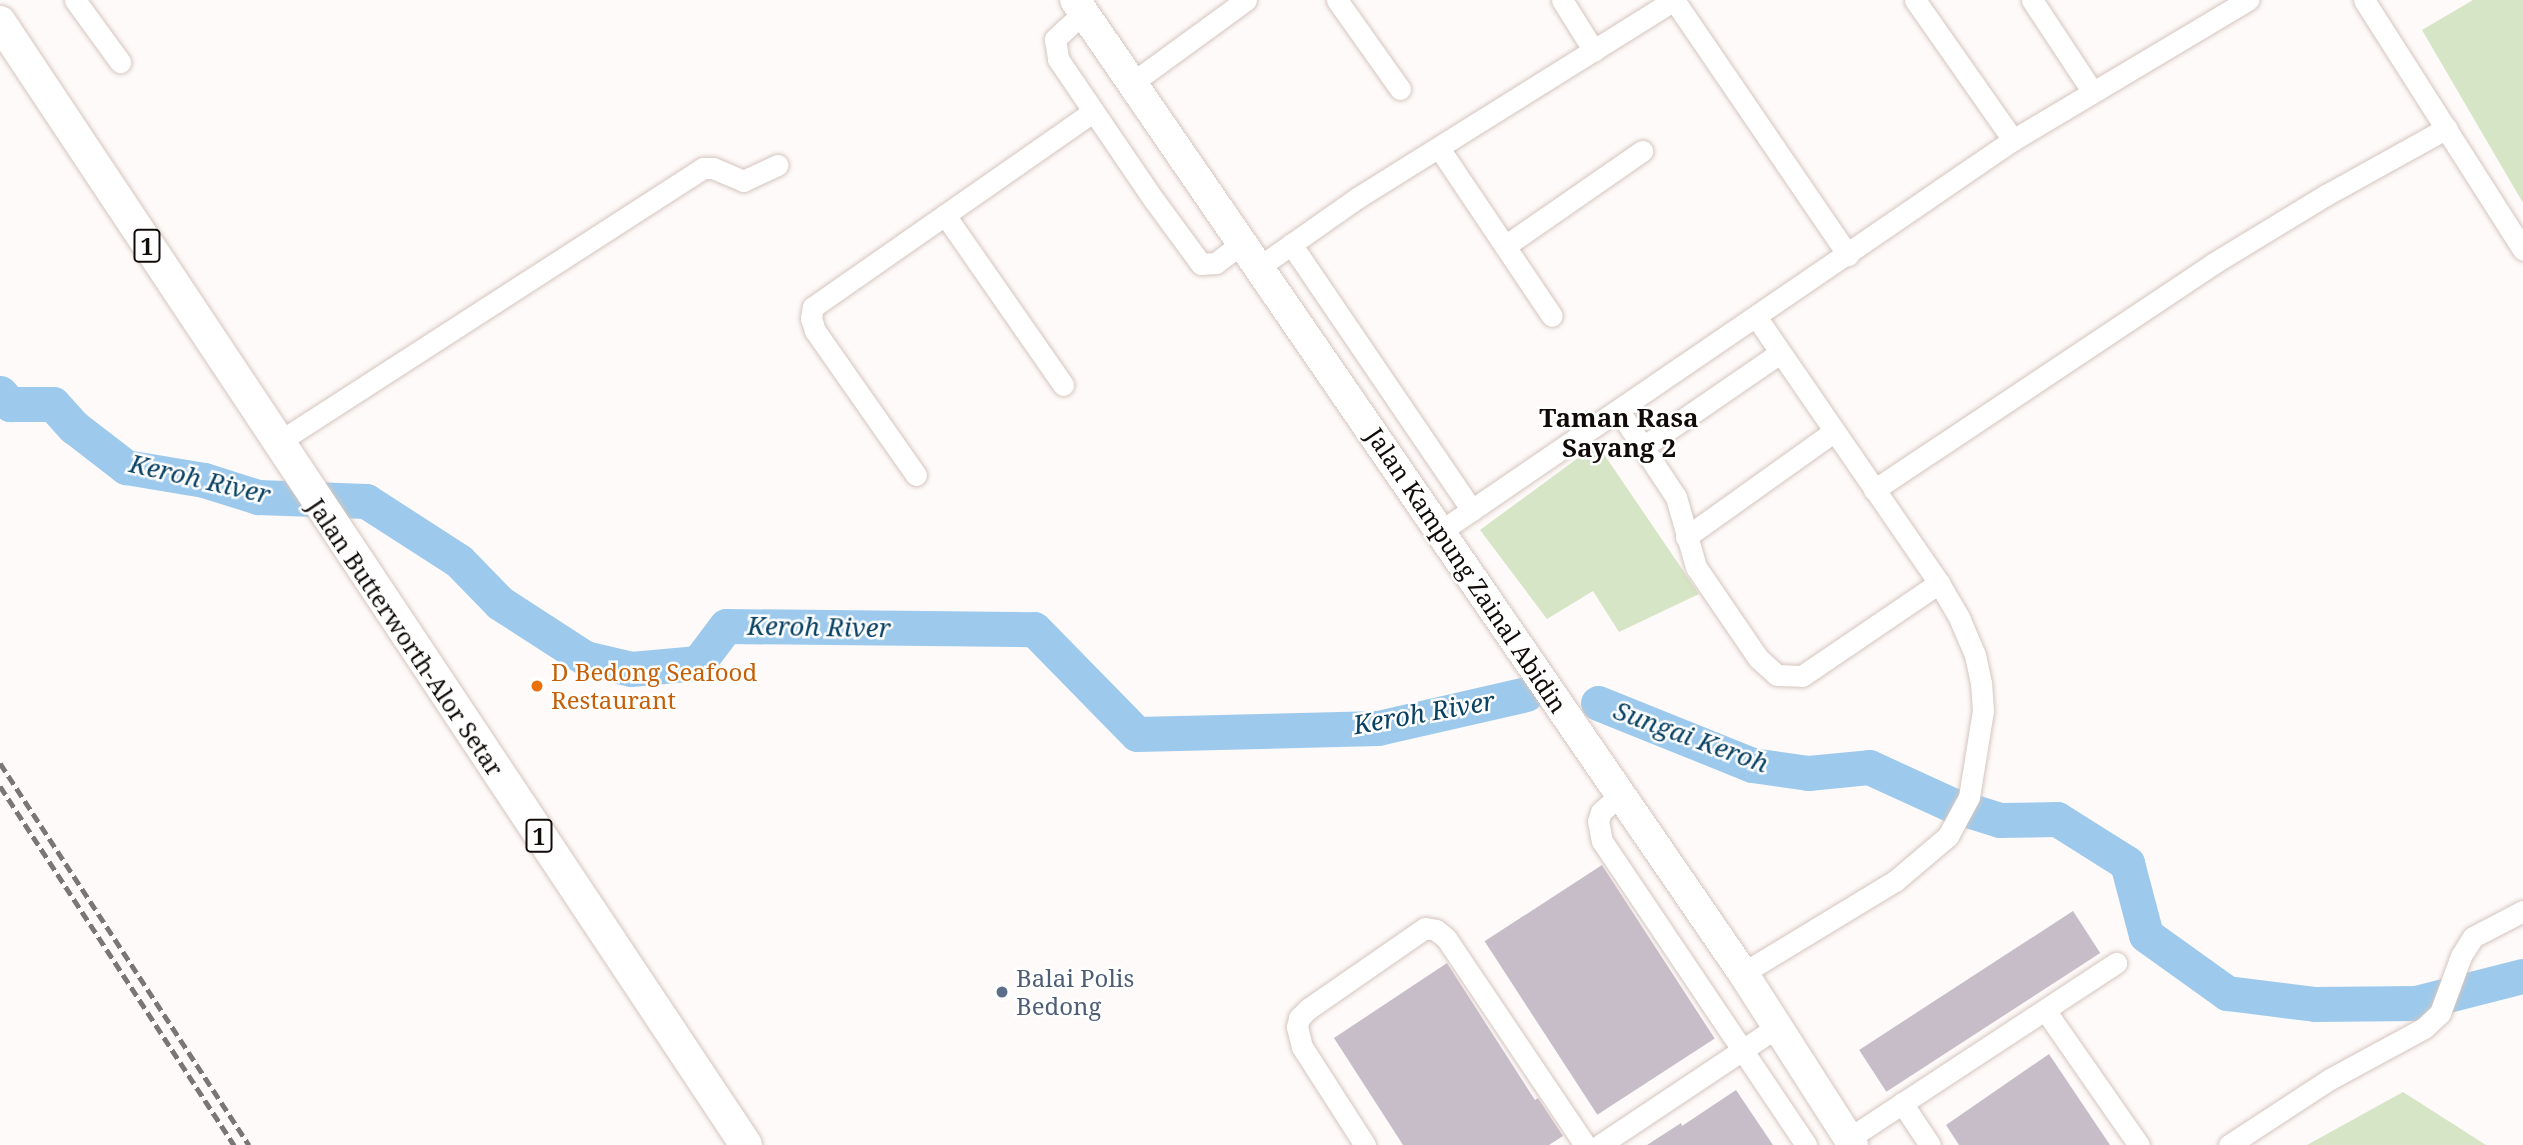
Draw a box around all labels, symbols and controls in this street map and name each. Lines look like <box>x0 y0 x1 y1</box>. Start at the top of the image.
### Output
road number: 1 <box>133 227 161 266</box>
district label: Taman Rasa Sayang 2 <box>1539 402 1699 464</box>
street label: Jalan Kampung Zainal Abidin <box>1361 422 1573 718</box>
water label: Keroh River <box>127 448 273 510</box>
street label: Jalan Butterworth-Alor Setar <box>302 493 510 781</box>
water label: Keroh River <box>747 610 891 644</box>
place label: D Bedong Seafood Restaurant <box>551 658 757 714</box>
marker: D Bedong Seafood Restaurant <box>529 678 545 694</box>
water label: Keroh River <box>1351 685 1497 741</box>
water label: Sungai Keroh <box>1609 695 1773 779</box>
road number: 1 <box>525 816 553 856</box>
place label: Balai Polis Bedong <box>1016 964 1134 1020</box>
marker: Balai Polis Bedong <box>994 984 1010 1000</box>

